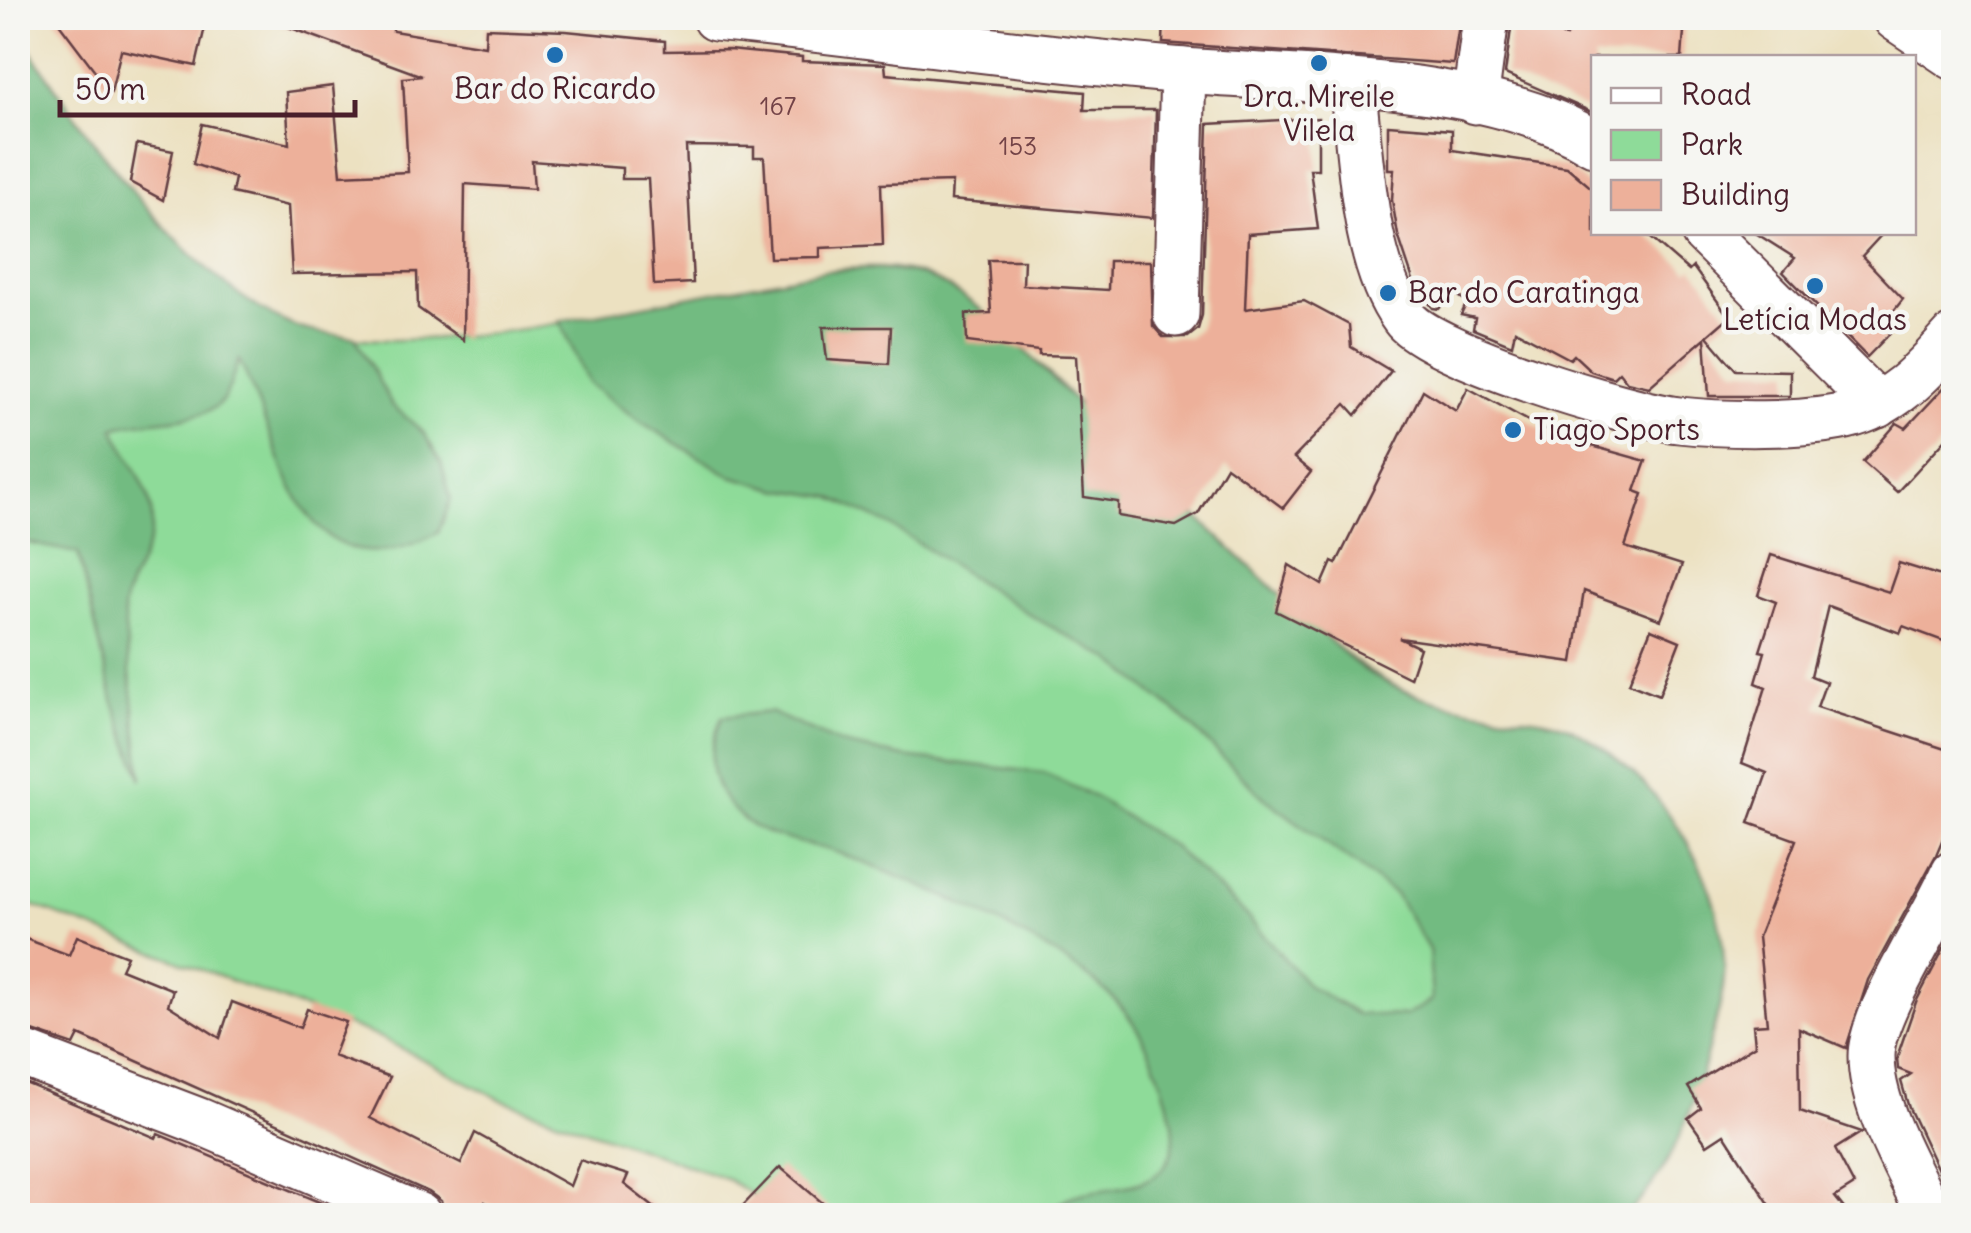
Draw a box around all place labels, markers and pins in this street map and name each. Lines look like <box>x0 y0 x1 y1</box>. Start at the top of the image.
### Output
marker: Bar do Ricardo <box>544 44 566 66</box>
marker: Dra. Mireile Vilela <box>1308 52 1330 74</box>
place label: Bar do Ricardo <box>454 69 656 107</box>
place label: Dra. Mireile Vilela <box>1243 77 1395 149</box>
place label: Bar do Caratinga <box>1408 273 1640 311</box>
marker: Letícia Modas <box>1804 275 1826 297</box>
marker: Bar do Caratinga <box>1377 282 1399 304</box>
place label: Letícia Modas <box>1723 300 1907 338</box>
place label: Tiago Sports <box>1533 410 1700 448</box>
marker: Tiago Sports <box>1502 419 1524 441</box>

